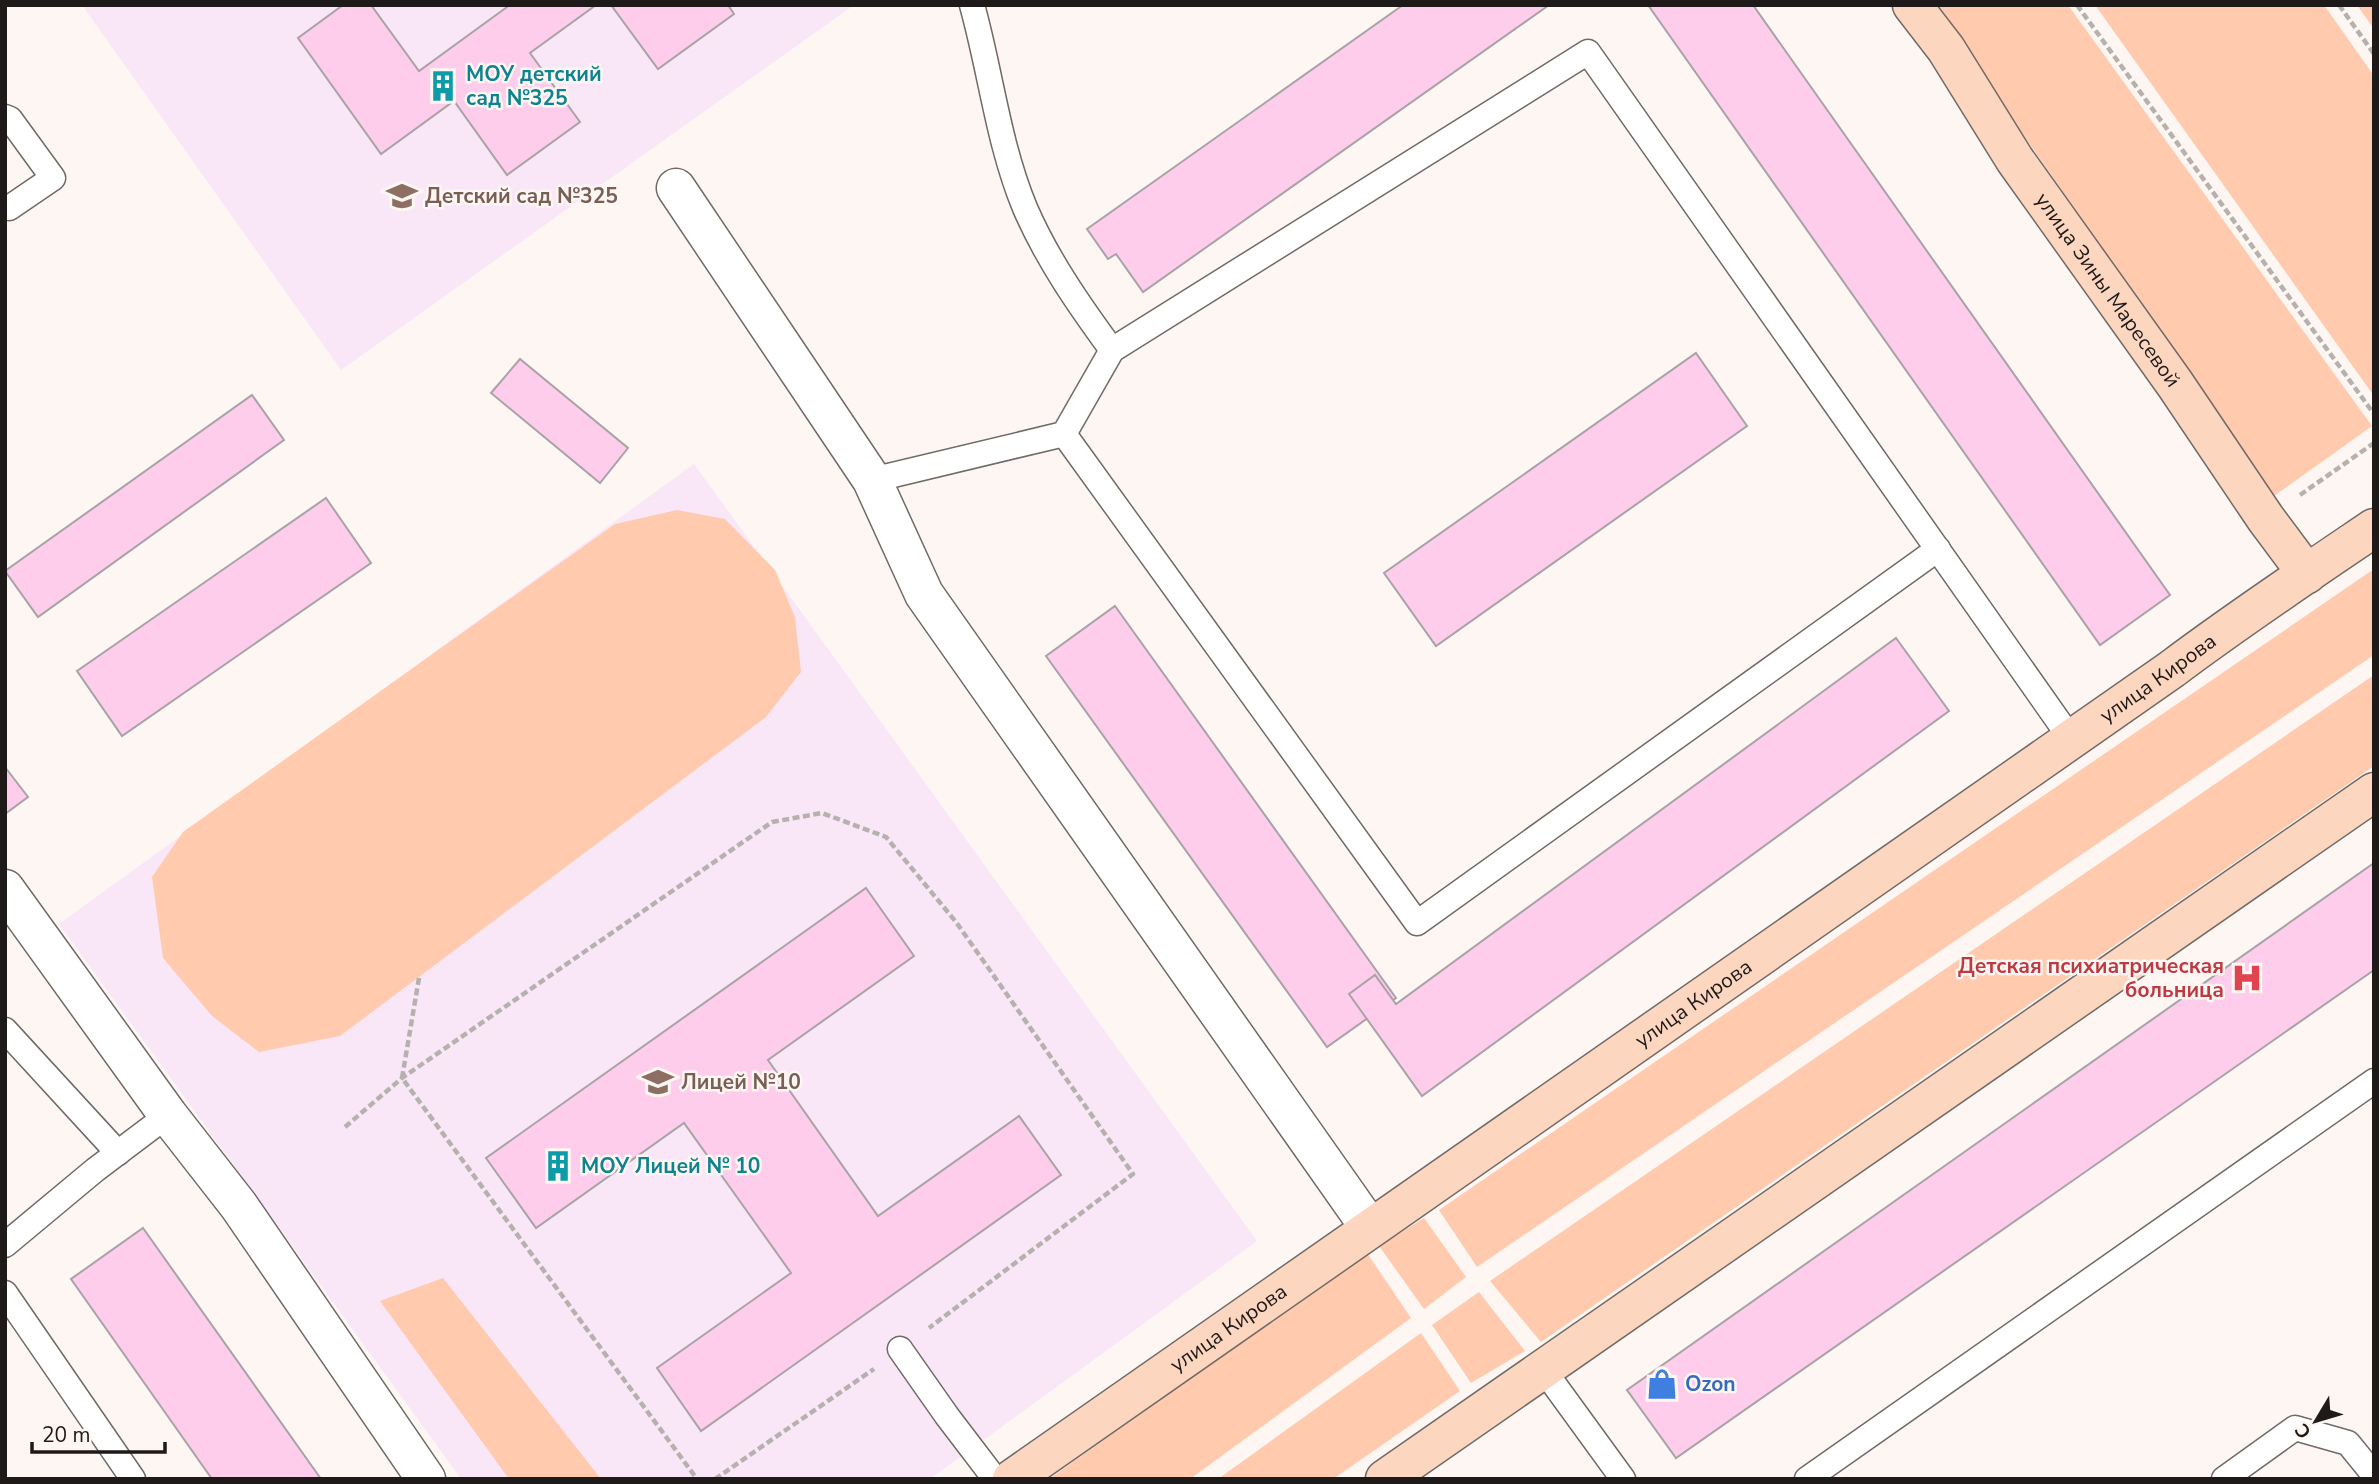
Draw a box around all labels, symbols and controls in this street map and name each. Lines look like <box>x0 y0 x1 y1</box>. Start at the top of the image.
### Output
place label: МОУ детский сад №325 <box>466 60 602 112</box>
building icon: МОУ детский сад №325 <box>426 69 460 103</box>
school or university icon: Детский сад №325 <box>385 179 419 213</box>
place label: Детский сад №325 <box>425 182 618 210</box>
street label: улица Зины Маресевой <box>2029 187 2187 393</box>
street label: улица Кирова <box>2094 627 2222 729</box>
place label: Детская психиатрическая больница <box>1958 952 2224 1004</box>
street label: улица Кирова <box>1629 953 1757 1054</box>
hospital icon: Детская психиатрическая больница <box>2230 961 2264 995</box>
school or university icon: Лицей №10 <box>641 1065 675 1099</box>
place label: Лицей №10 <box>681 1068 801 1096</box>
building icon: МОУ Лицей № 10 <box>541 1149 575 1183</box>
place label: МОУ Лицей № 10 <box>581 1152 760 1180</box>
street label: улица Кирова <box>1164 1277 1293 1379</box>
shop icon: Ozon <box>1645 1367 1679 1401</box>
place label: Ozon <box>1685 1370 1736 1398</box>
north arrow <box>2281 1386 2351 1456</box>
scale bar <box>32 1410 164 1454</box>
text: С <box>2289 1418 2318 1444</box>
text: 20 m <box>42 1421 91 1449</box>

